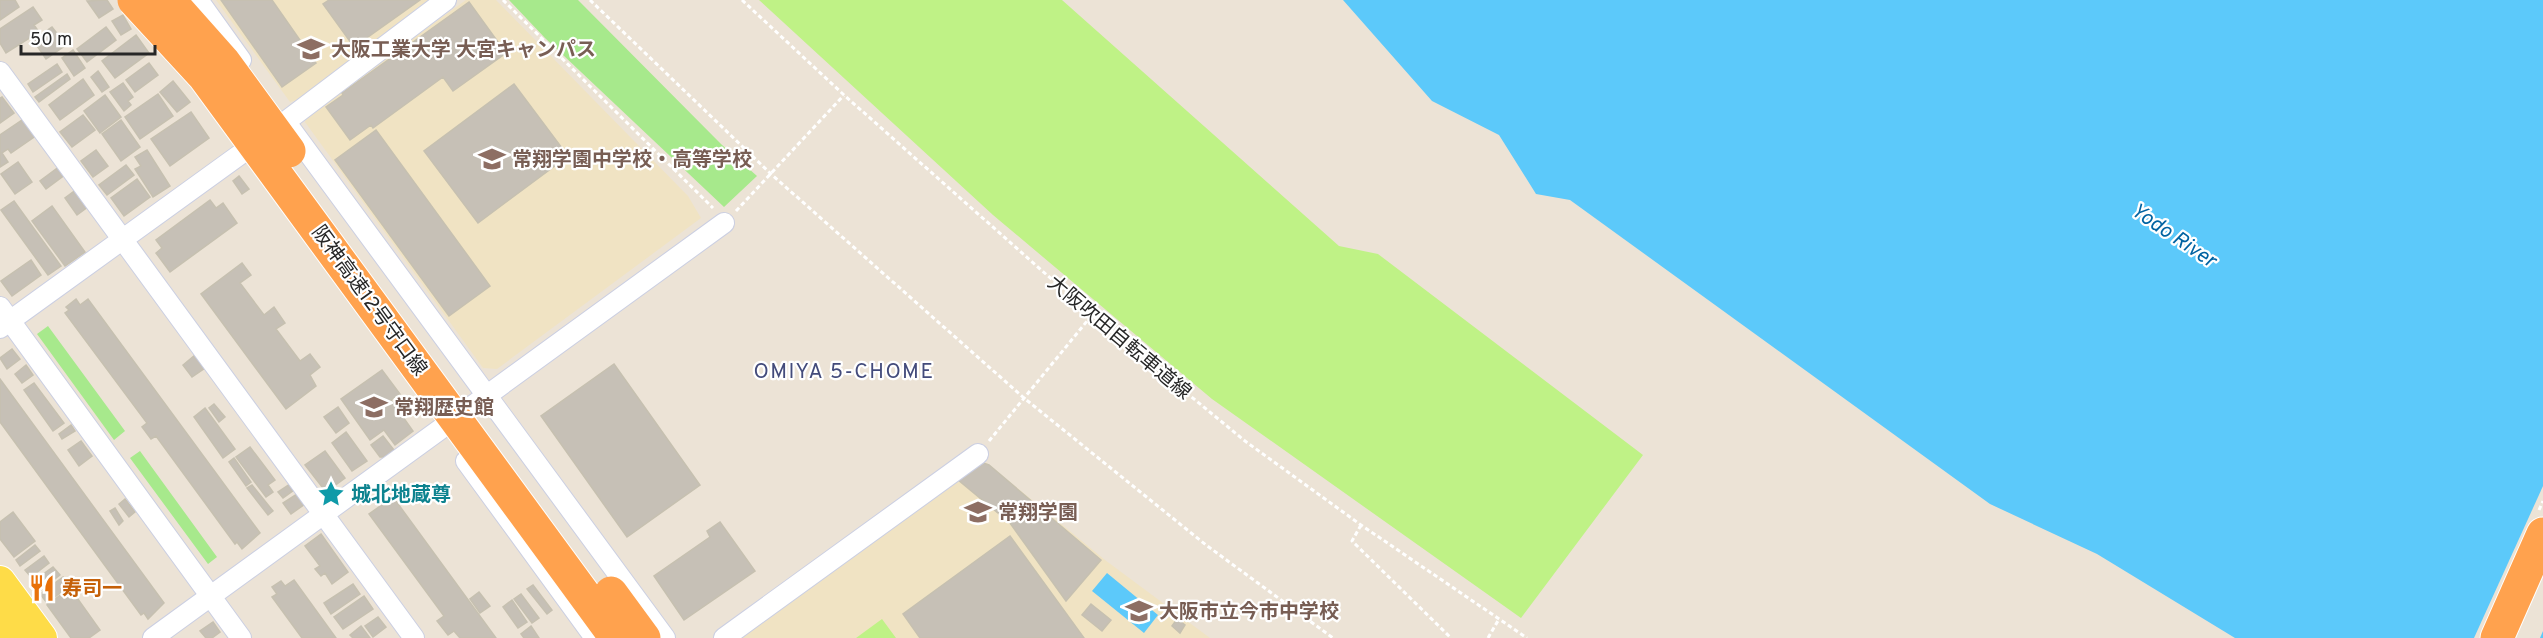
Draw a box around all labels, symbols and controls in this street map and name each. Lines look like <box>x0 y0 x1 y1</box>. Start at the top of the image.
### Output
scale bar <box>21 18 154 56</box>
text: 50 m <box>30 29 72 52</box>
school or university icon: 大阪工業大学 大宮キャンパス <box>296 34 326 64</box>
place label: 大阪工業大学 大宮キャンパス <box>331 38 596 64</box>
school or university icon: 常翔学園中学校・高等学校 <box>477 144 507 174</box>
place label: 常翔学園中学校・高等学校 <box>512 148 752 174</box>
water label: Yodo River <box>2125 198 2223 276</box>
street label: 阪神高速12号守口線 <box>305 221 432 382</box>
street label: 大阪吹田自転車道線 <box>1041 271 1196 406</box>
district label: OMIYA 5-CHOME <box>753 359 935 386</box>
school or university icon: 常翔歴史館 <box>359 392 389 422</box>
place label: 常翔歴史館 <box>394 396 494 422</box>
place icon: 城北地蔵尊 <box>316 479 346 509</box>
place label: 城北地蔵尊 <box>351 483 451 509</box>
school or university icon: 常翔学園 <box>963 497 993 527</box>
place label: 常翔学園 <box>998 501 1078 527</box>
restaurant icon: 寿司一 <box>27 573 57 603</box>
place label: 寿司一 <box>62 577 122 603</box>
school or university icon: 大阪市立今市中学校 <box>1124 596 1154 626</box>
place label: 大阪市立今市中学校 <box>1159 600 1339 626</box>

